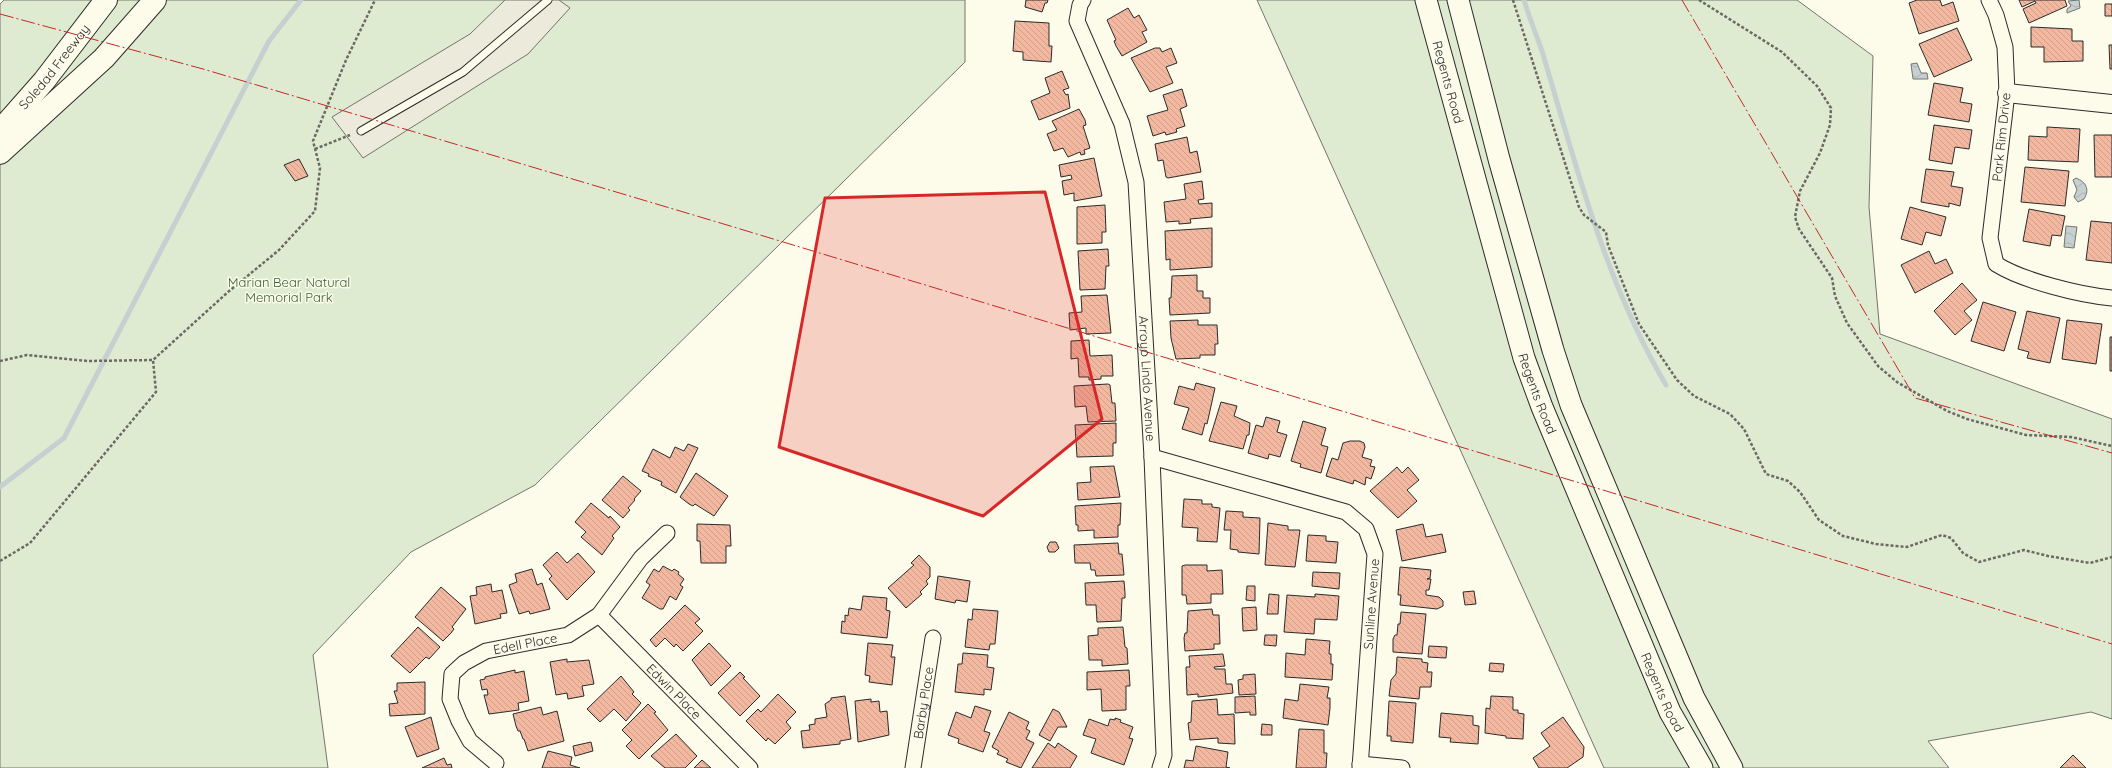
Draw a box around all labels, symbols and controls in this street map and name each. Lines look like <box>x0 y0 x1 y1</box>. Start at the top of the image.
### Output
street label: Soledad Freeway <box>15 21 93 112</box>
street label: Regents Road <box>1429 39 1467 125</box>
street label: Park Rim Drive <box>1988 92 2014 182</box>
park label: Marian Bear Natural Memorial Park <box>228 274 350 305</box>
street label: Arroyo Lindo Avenue <box>1136 315 1159 442</box>
street label: Regents Road <box>1515 351 1560 436</box>
street label: Sunline Avenue <box>1360 558 1382 650</box>
street label: Edell Place <box>492 629 559 657</box>
street label: Regents Road <box>1638 650 1688 735</box>
street label: Edwin Place <box>643 660 705 722</box>
street label: Barby Place <box>910 665 936 740</box>

